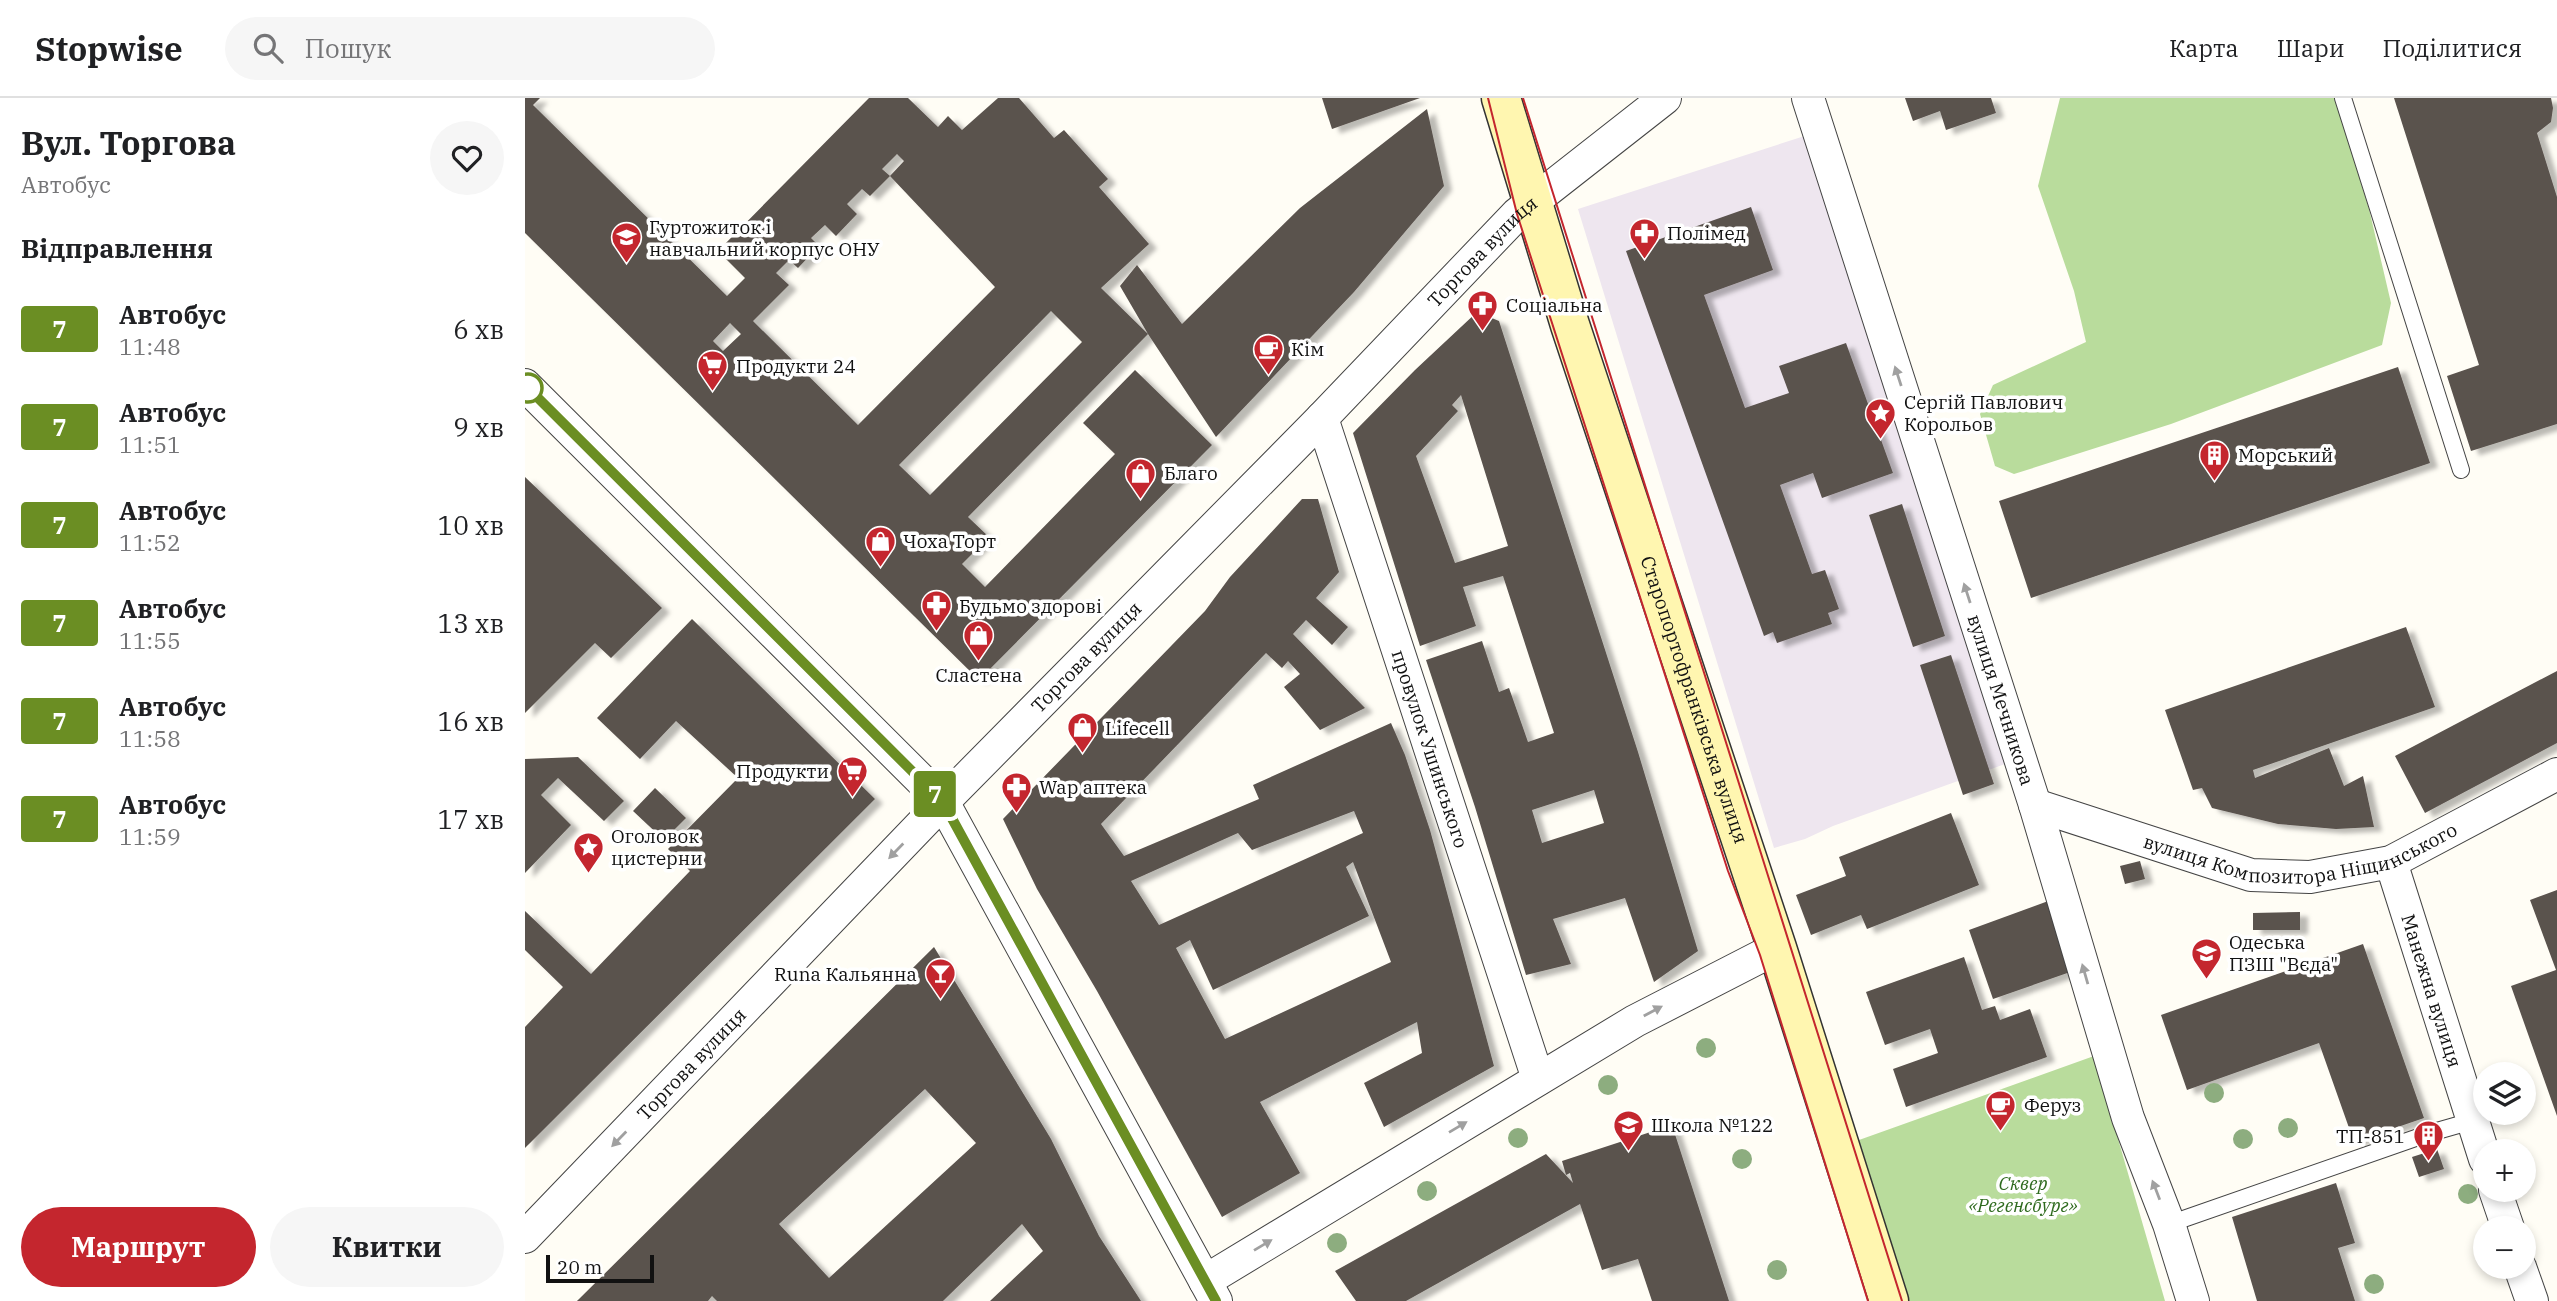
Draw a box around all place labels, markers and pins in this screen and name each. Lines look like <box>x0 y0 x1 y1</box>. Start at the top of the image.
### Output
place label: Гуртожиток і навчальний корпус ОНУ <box>649 215 880 261</box>
pharmacy icon: Полімед <box>1627 216 1661 260</box>
school or university icon: Гуртожиток і навчальний корпус ОНУ <box>609 221 643 265</box>
place label: Полімед <box>1667 221 1746 245</box>
pharmacy icon: Соціальна <box>1466 288 1500 332</box>
place label: Соціальна <box>1506 293 1603 317</box>
cafe icon: Кім <box>1251 332 1285 376</box>
place label: Кім <box>1291 337 1324 361</box>
supermarket icon: Продукти 24 <box>696 349 730 393</box>
place label: Продукти 24 <box>736 354 856 378</box>
unlabelled marker <box>513 373 543 403</box>
place label: Сергій Павлович Корольов <box>1904 390 2063 436</box>
place icon: Сергій Павлович Корольов <box>1864 396 1898 440</box>
building icon: Морський <box>2198 438 2232 482</box>
place label: Морський <box>2238 443 2333 467</box>
shop icon: Благо <box>1124 456 1158 500</box>
place label: Благо <box>1164 461 1218 485</box>
shop icon: Чоха Торт <box>863 524 897 568</box>
place label: Чоха Торт <box>903 529 996 553</box>
pharmacy icon: Будьмо здорові <box>919 589 953 633</box>
place label: Будьмо здорові <box>959 594 1102 618</box>
shop icon: Сластена <box>962 619 996 663</box>
place label: Сластена <box>936 663 1022 687</box>
shop icon: Lifecell <box>1065 711 1099 755</box>
place label: Lifecell <box>1105 716 1170 740</box>
supermarket icon: Продукти <box>835 754 869 798</box>
place label: Продукти <box>736 759 829 783</box>
pharmacy icon: Wap аптека <box>999 770 1033 814</box>
place label: Wap аптека <box>1039 775 1147 799</box>
place label: Оголовок цистерни <box>611 824 703 870</box>
place icon: Оголовок цистерни <box>571 830 605 874</box>
place label: Одеська ПЗШ "Вєда" <box>2229 930 2338 976</box>
school or university icon: Одеська ПЗШ "Вєда" <box>2189 936 2223 980</box>
bar icon: Runa Кальянна <box>923 957 957 1001</box>
place label: Runa Кальянна <box>774 962 917 986</box>
cafe icon: Феруз <box>1984 1088 2018 1132</box>
place label: Феруз <box>2024 1093 2081 1117</box>
school or university icon: Школа №122 <box>1611 1108 1645 1152</box>
place label: Школа №122 <box>1651 1113 1773 1137</box>
building icon: ТП-851 <box>2411 1119 2445 1163</box>
place label: ТП-851 <box>2336 1124 2405 1148</box>

